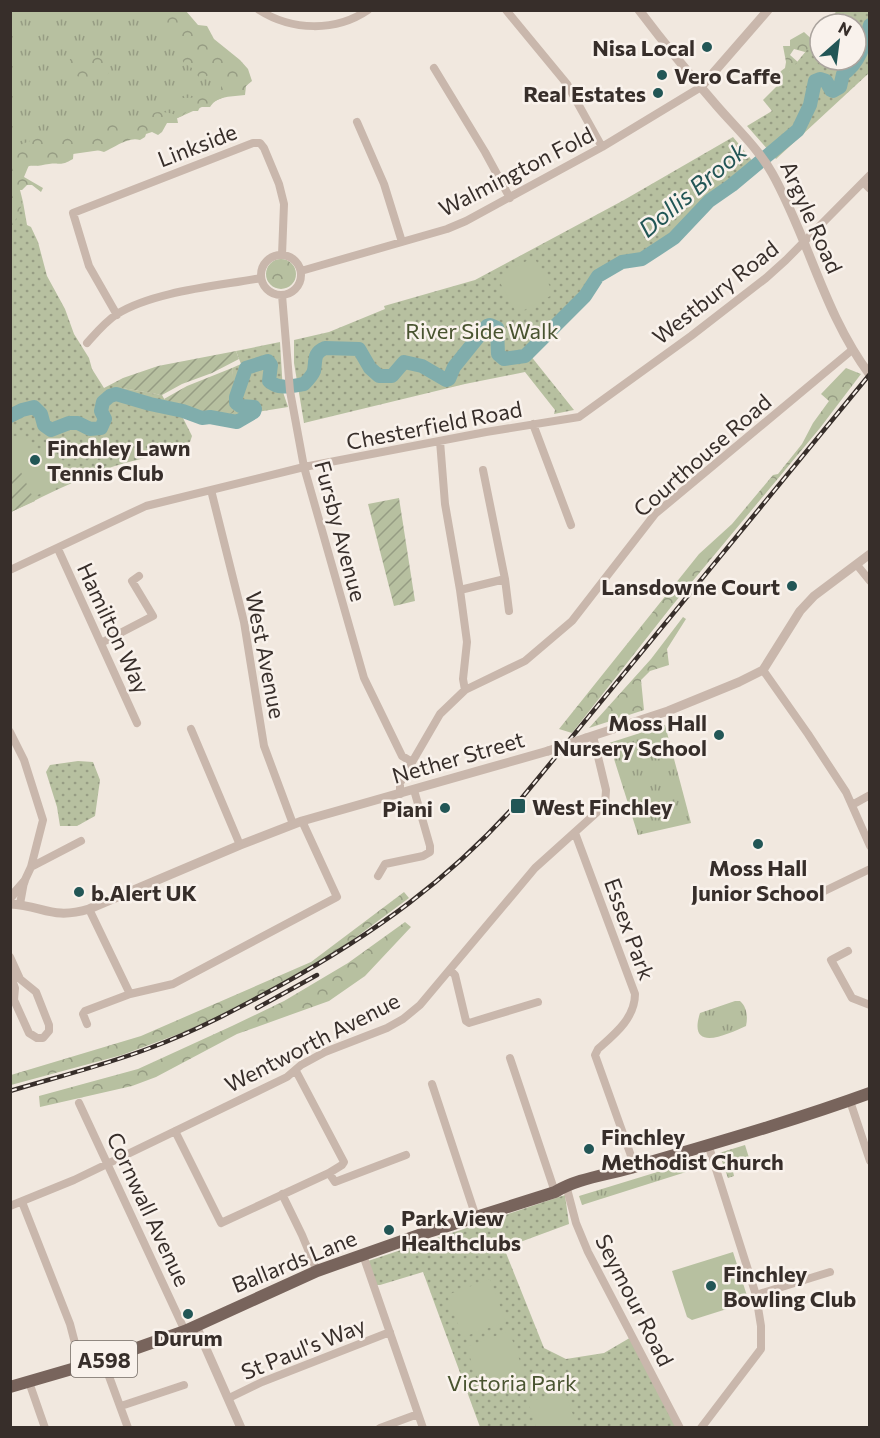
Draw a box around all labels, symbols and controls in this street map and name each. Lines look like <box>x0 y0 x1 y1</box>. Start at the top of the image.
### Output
north arrow <box>808 12 868 72</box>
text: N <box>836 17 855 40</box>
place label: Nisa Local <box>592 34 695 61</box>
marker: Nisa Local <box>700 40 714 54</box>
place label: Vero Caffe <box>674 62 781 89</box>
marker: Vero Caffe <box>655 68 669 82</box>
place label: Real Estates <box>523 80 646 107</box>
marker: Real Estates <box>651 86 665 100</box>
street label: Linkside <box>154 118 240 172</box>
street label: Walmington Fold <box>434 120 598 222</box>
water label: Dollis Brook <box>632 135 753 243</box>
street label: Argyle Road <box>775 157 849 277</box>
street label: Westbury Road <box>647 234 783 350</box>
park label: River Side Walk <box>405 317 559 344</box>
street label: Courthouse Road <box>628 388 776 522</box>
street label: Chesterfield Road <box>344 395 524 455</box>
place label: Finchley Lawn Tennis Club <box>47 434 191 486</box>
marker: Finchley Lawn Tennis Club <box>28 453 42 467</box>
street label: Fursby Avenue <box>309 458 373 604</box>
street label: Hamilton Way <box>72 558 156 698</box>
place label: Lansdowne Court <box>601 573 780 600</box>
marker: Lansdowne Court <box>785 579 799 593</box>
street label: West Avenue <box>240 589 292 721</box>
place label: Moss Hall Nursery School <box>553 709 707 761</box>
street label: Nether Street <box>389 725 527 789</box>
marker: Moss Hall Nursery School <box>712 728 726 742</box>
place label: West Finchley <box>532 793 673 820</box>
place label: Piani <box>382 795 433 822</box>
marker: West Finchley <box>509 797 527 815</box>
marker: Piani <box>438 801 452 815</box>
marker: Moss Hall Junior School <box>751 837 765 851</box>
place label: Moss Hall Junior School <box>691 854 825 906</box>
street label: Essex Park <box>599 874 661 984</box>
place label: b.Alert UK <box>91 879 197 906</box>
marker: b.Alert UK <box>72 885 86 899</box>
street label: Wentworth Avenue <box>220 986 404 1098</box>
place label: Finchley Methodist Church <box>601 1123 784 1175</box>
street label: Cornwall Avenue <box>101 1128 197 1290</box>
marker: Finchley Methodist Church <box>582 1142 596 1156</box>
place label: Park View Healthclubs <box>401 1204 521 1256</box>
marker: Park View Healthclubs <box>382 1223 396 1237</box>
street label: Ballards Lane <box>228 1224 360 1298</box>
street label: Seymour Road <box>590 1229 680 1371</box>
place label: Finchley Bowling Club <box>723 1260 856 1312</box>
marker: Finchley Bowling Club <box>704 1279 718 1293</box>
marker: Durum <box>181 1307 195 1321</box>
street label: St Paul's Way <box>237 1311 369 1385</box>
place label: Durum <box>153 1324 223 1351</box>
road number: A598 <box>71 1341 137 1377</box>
park label: Victoria Park <box>447 1369 577 1396</box>

